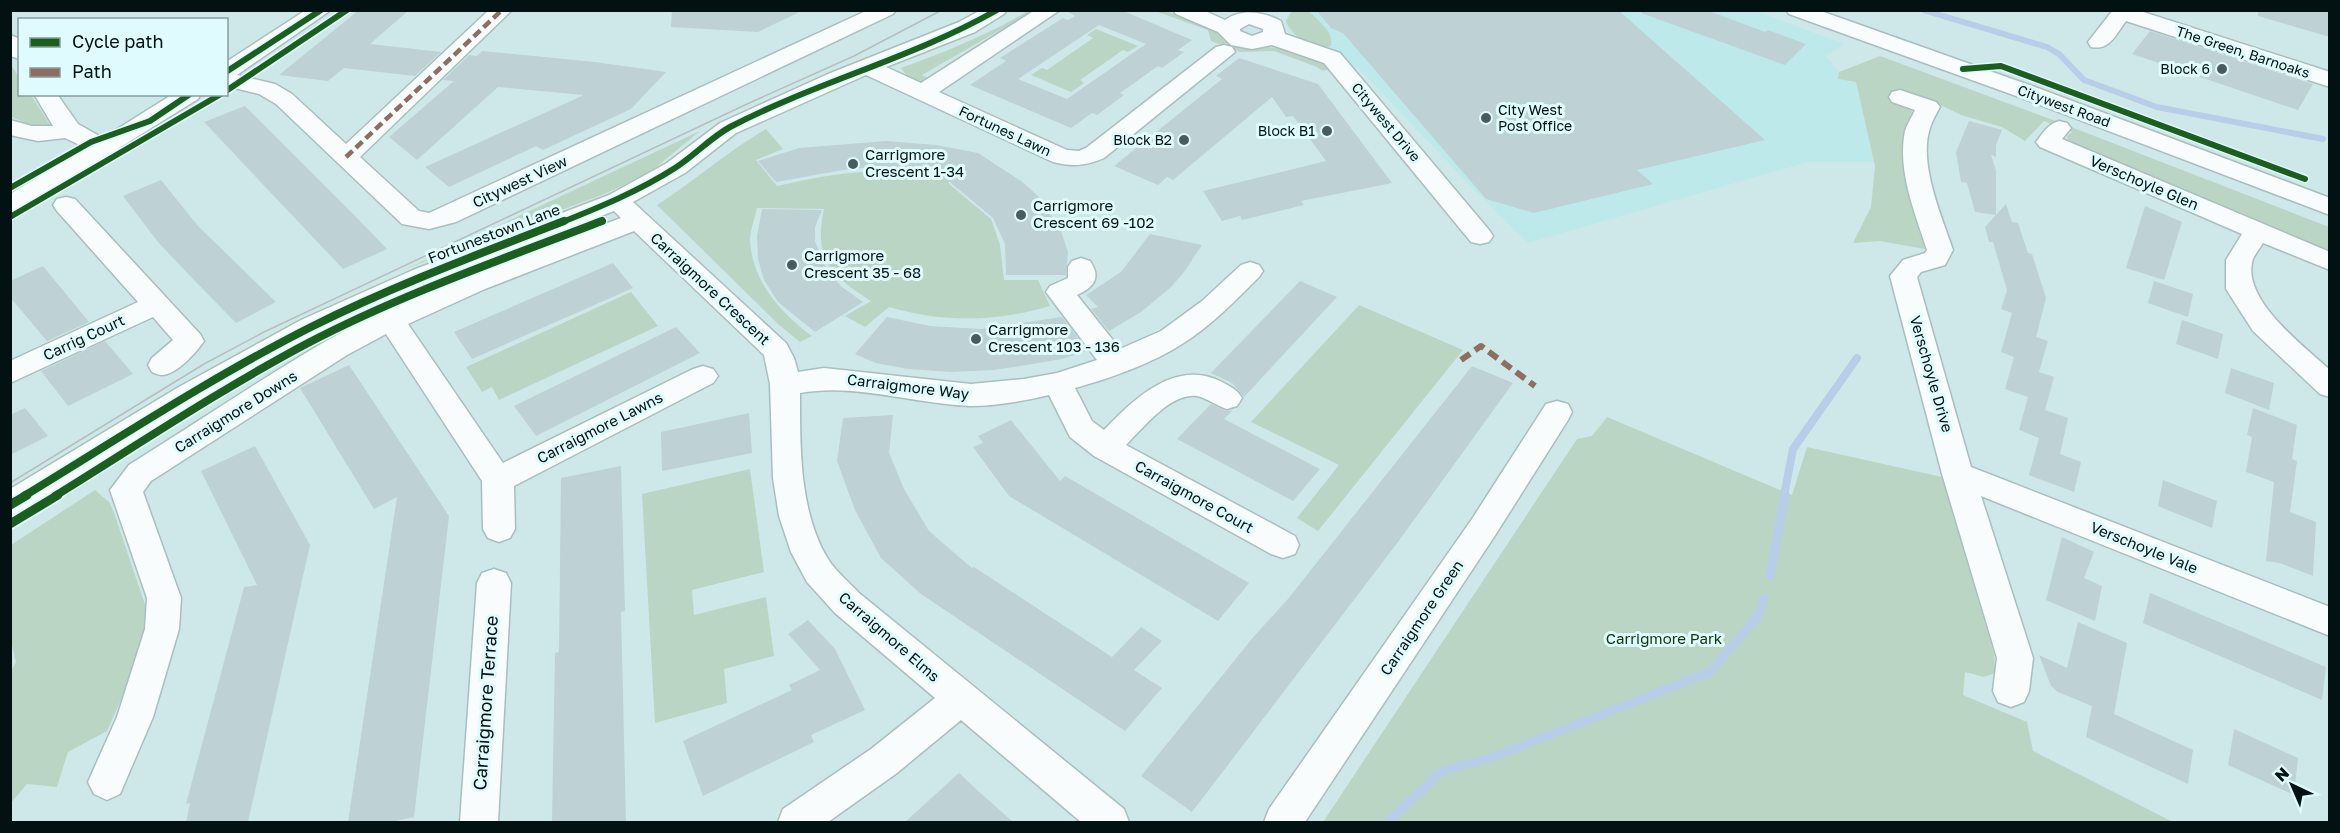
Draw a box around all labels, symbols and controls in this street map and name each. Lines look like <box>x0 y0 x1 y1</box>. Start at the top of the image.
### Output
legend <box>18 18 228 96</box>
street label: The Green, Barnoaks <box>2174 22 2312 81</box>
text: Cycle path <box>72 30 164 52</box>
text: Path <box>72 60 112 82</box>
place label: Block 6 <box>2160 60 2210 77</box>
marker: Block 6 <box>2215 62 2229 76</box>
street label: Citywest Drive <box>1348 79 1424 165</box>
street label: Citywest Road <box>2015 81 2113 130</box>
place label: City West Post Office <box>1498 101 1572 134</box>
street label: Fortunes Lawn <box>956 102 1054 159</box>
marker: City West Post Office <box>1479 111 1493 125</box>
place label: Block B1 <box>1258 122 1315 139</box>
marker: Block B1 <box>1320 124 1334 138</box>
place label: Block B2 <box>1113 131 1172 148</box>
marker: Block B2 <box>1177 133 1191 147</box>
place label: Carrigmore Crescent 1-34 <box>865 145 964 180</box>
street label: Citywest View <box>469 151 570 211</box>
street label: Verschoyle Glen <box>2087 151 2201 213</box>
marker: Carrigmore Crescent 1-34 <box>846 157 860 171</box>
place label: Carrigmore Crescent 69 -102 <box>1033 196 1154 231</box>
street label: Fortunestown Lane <box>425 199 562 267</box>
marker: Carrigmore Crescent 69 -102 <box>1014 208 1028 222</box>
street label: Carraigmore Crescent <box>647 228 774 348</box>
place label: Carrigmore Crescent 35 - 68 <box>804 246 921 281</box>
marker: Carrigmore Crescent 35 - 68 <box>785 258 799 272</box>
street label: Carrig Court <box>40 310 127 364</box>
street label: Verschoyle Drive <box>1907 313 1957 434</box>
place label: Carrigmore Crescent 103 - 136 <box>988 320 1120 355</box>
marker: Carrigmore Crescent 103 - 136 <box>969 332 983 346</box>
street label: Carraigmore Downs <box>171 366 300 456</box>
street label: Carraigmore Way <box>846 370 971 402</box>
street label: Carraigmore Lawns <box>534 388 665 467</box>
street label: Carraigmore Court <box>1132 456 1257 536</box>
street label: Verschoyle Vale <box>2088 517 2201 577</box>
street label: Carraigmore Green <box>1376 556 1466 679</box>
street label: Carraigmore Elms <box>836 588 944 685</box>
street label: Carraigmore Terrace <box>468 615 502 791</box>
park label: Carrigmore Park <box>1606 629 1723 647</box>
north arrow <box>2262 755 2322 815</box>
text: N <box>2270 763 2293 786</box>

